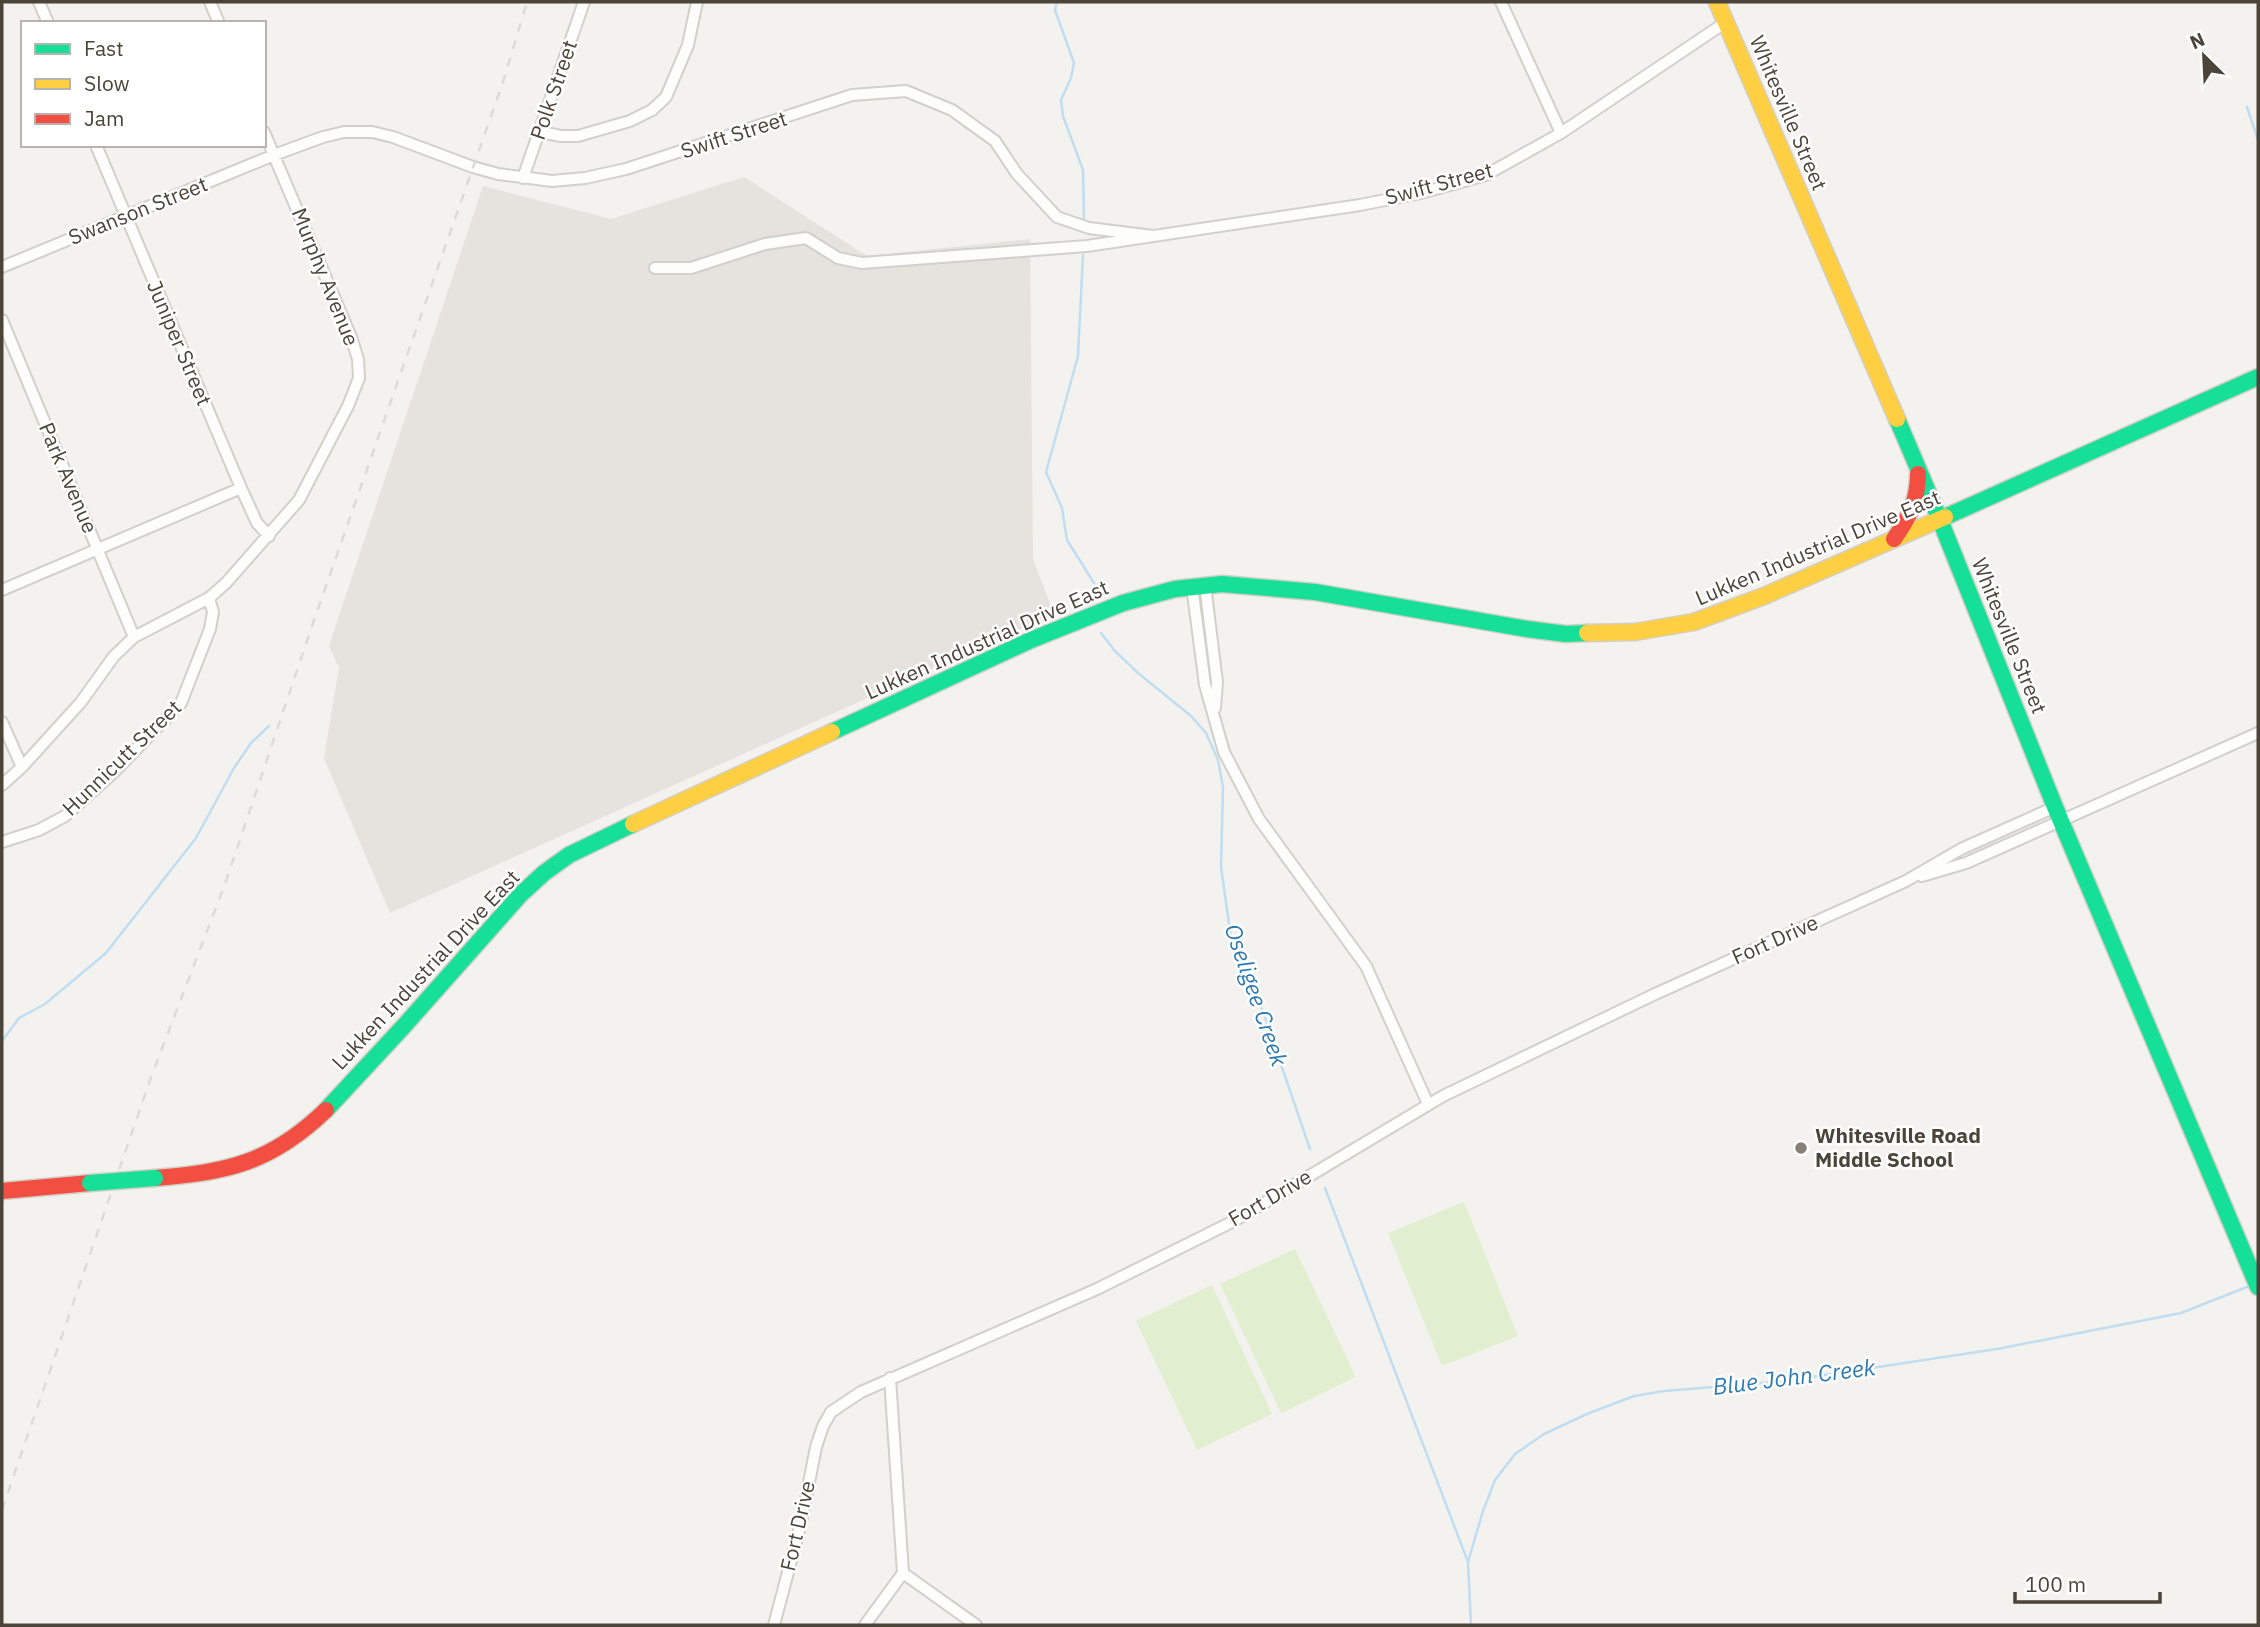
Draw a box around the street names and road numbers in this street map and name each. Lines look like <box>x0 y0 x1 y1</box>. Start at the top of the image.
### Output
street label: Whitesville Street <box>1744 31 1834 194</box>
street label: Polk Street <box>523 36 583 143</box>
street label: Swift Street <box>677 104 790 164</box>
street label: Swift Street <box>1382 155 1496 211</box>
street label: Swanson Street <box>64 169 211 251</box>
street label: Murphy Avenue <box>286 204 366 350</box>
street label: Juniper Street <box>141 276 219 410</box>
street label: Park Avenue <box>33 418 105 537</box>
street label: Lukken Industrial Drive East <box>1691 483 1944 611</box>
street label: Whitesville Street <box>1966 554 2054 718</box>
street label: Lukken Industrial Drive East <box>860 573 1113 706</box>
street label: Hunnicutt Street <box>56 693 187 821</box>
street label: Lukken Industrial Drive East <box>325 863 525 1075</box>
street label: Fort Drive <box>1727 908 1822 971</box>
street label: Fort Drive <box>1223 1162 1316 1232</box>
street label: Fort Drive <box>773 1478 821 1574</box>

